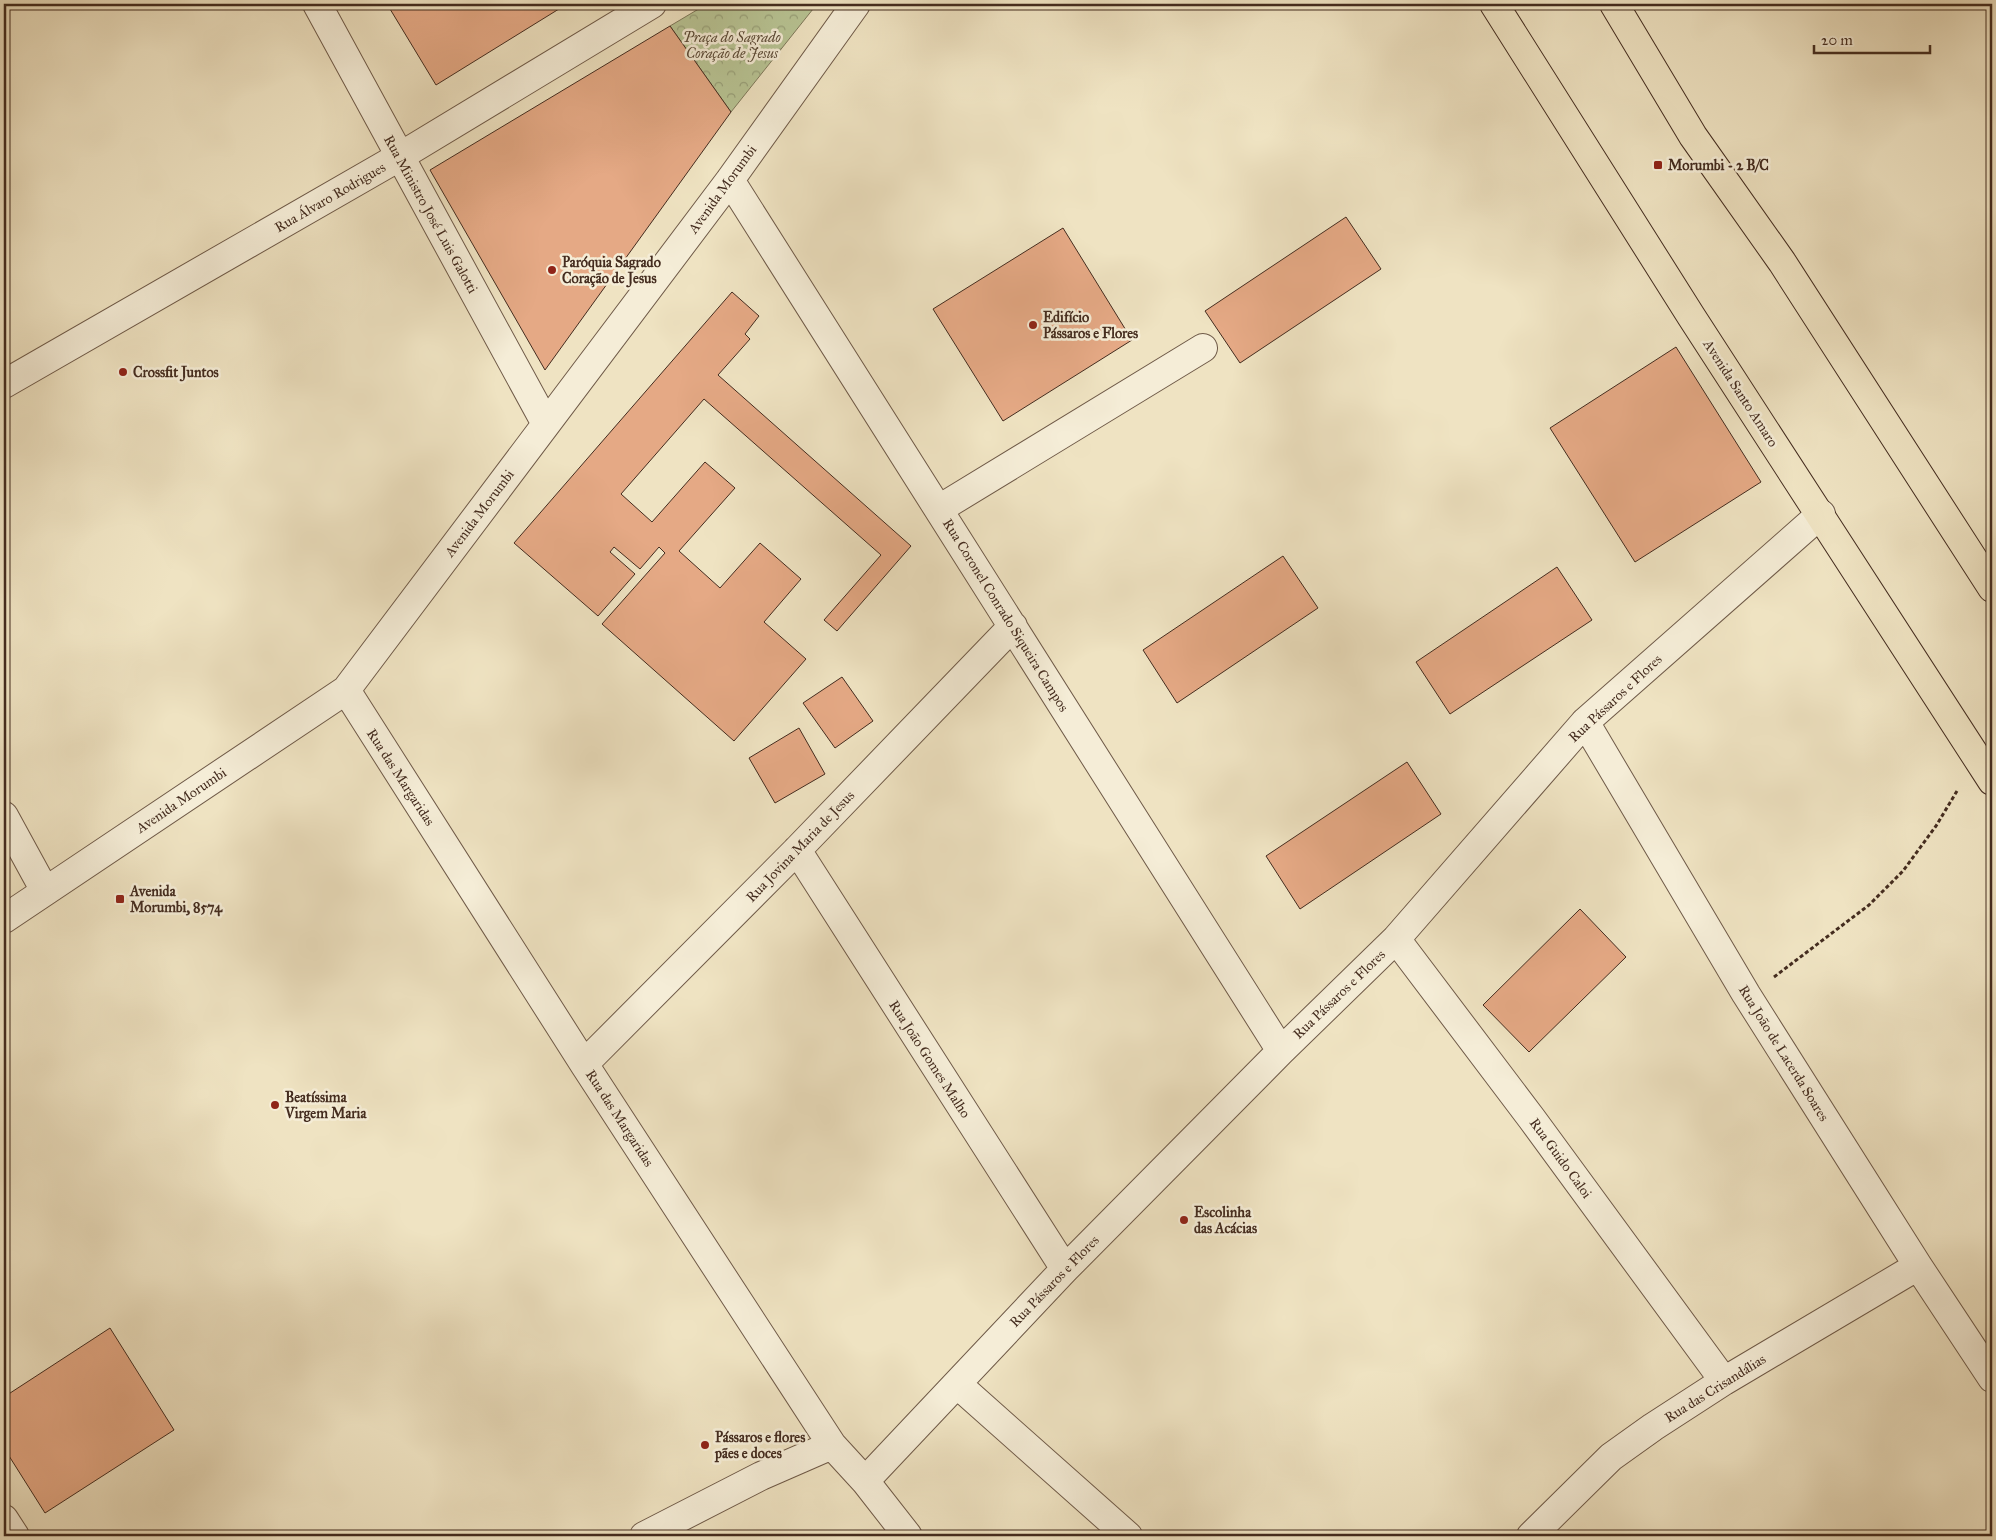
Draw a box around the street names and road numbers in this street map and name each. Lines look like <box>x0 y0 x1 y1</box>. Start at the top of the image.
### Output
street label: Rua Ministro José Luis Galotti <box>379 132 481 297</box>
street label: Avenida Morumbi <box>684 142 760 238</box>
street label: Rua Álvaro Rodrigues <box>271 157 389 236</box>
street label: Avenida Santo Amaro <box>1699 336 1782 450</box>
street label: Avenida Morumbi <box>440 466 518 561</box>
street label: Rua Coronel Conrado Siqueira Campos <box>938 516 1072 715</box>
street label: Rua Pássaros e Flores <box>1565 651 1665 746</box>
street label: Rua das Margaridas <box>363 726 438 829</box>
street label: Avenida Morumbi <box>132 764 230 837</box>
street label: Rua Jovina Maria de Jesus <box>743 787 859 906</box>
street label: Rua Pássaros e Flores <box>1290 946 1389 1043</box>
street label: Rua João de Lacerda Soares <box>1734 982 1832 1125</box>
street label: Rua João Gomes Malho <box>884 997 974 1122</box>
street label: Rua das Margaridas <box>582 1067 657 1170</box>
street label: Rua Guido Caloi <box>1526 1115 1595 1202</box>
street label: Rua Pássaros e Flores <box>1006 1232 1103 1331</box>
street label: Rua das Crisandálias <box>1662 1350 1769 1426</box>

